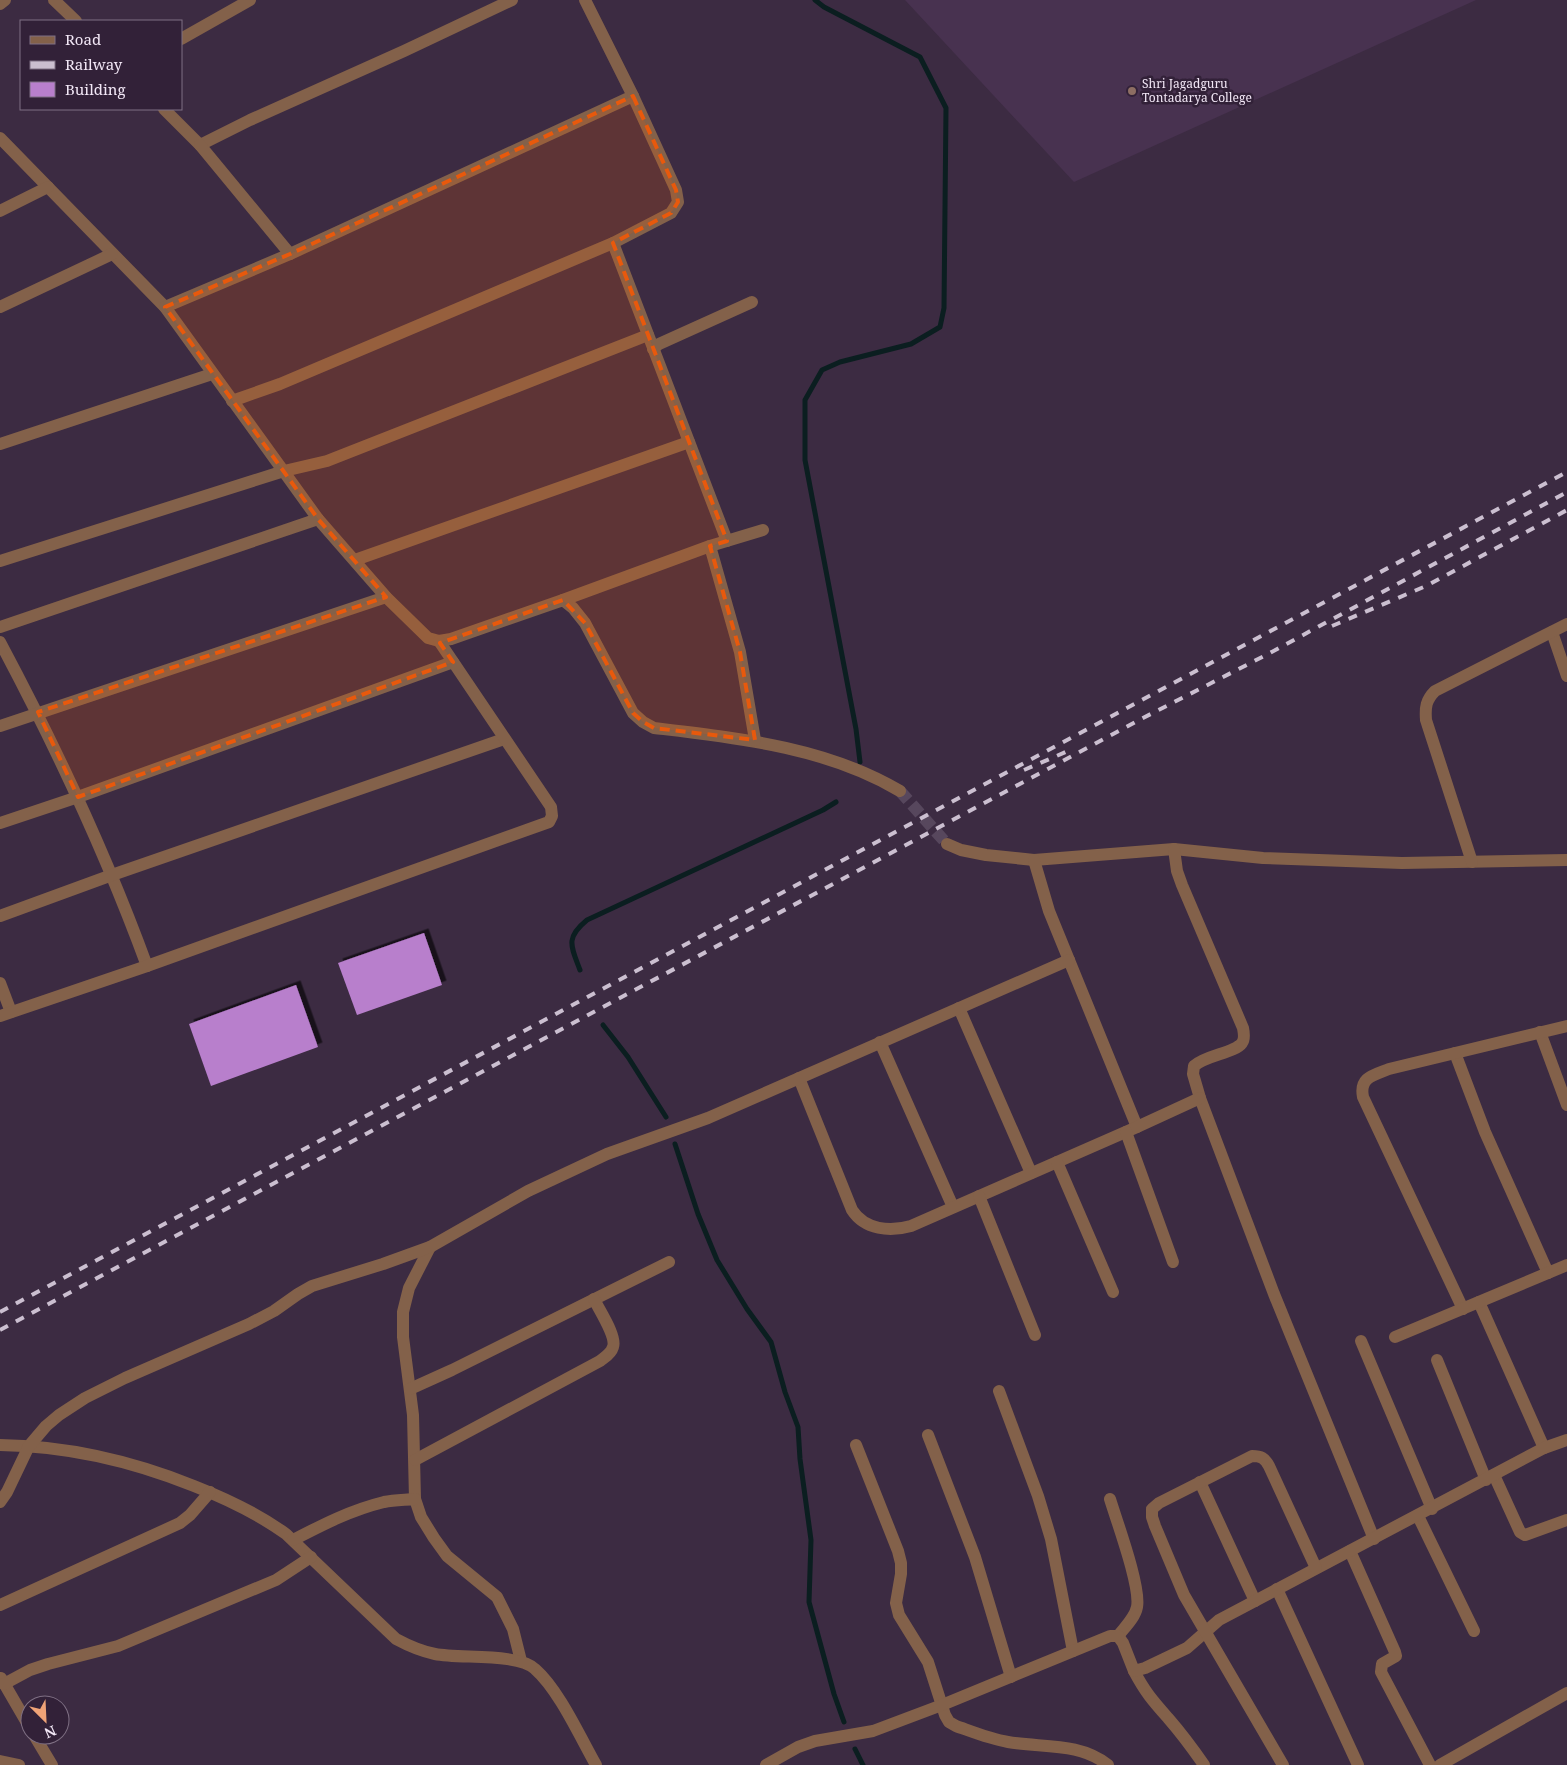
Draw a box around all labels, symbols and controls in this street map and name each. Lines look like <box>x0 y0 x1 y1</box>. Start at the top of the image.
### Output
legend <box>20 20 182 110</box>
text: Road <box>65 29 101 49</box>
text: Railway <box>65 54 123 74</box>
place label: Shri Jagadguru Tontadarya College <box>1142 75 1252 106</box>
text: Building <box>65 79 126 99</box>
marker: Shri Jagadguru Tontadarya College <box>1126 85 1138 97</box>
north arrow <box>20 1695 70 1745</box>
text: N <box>42 1721 59 1743</box>

